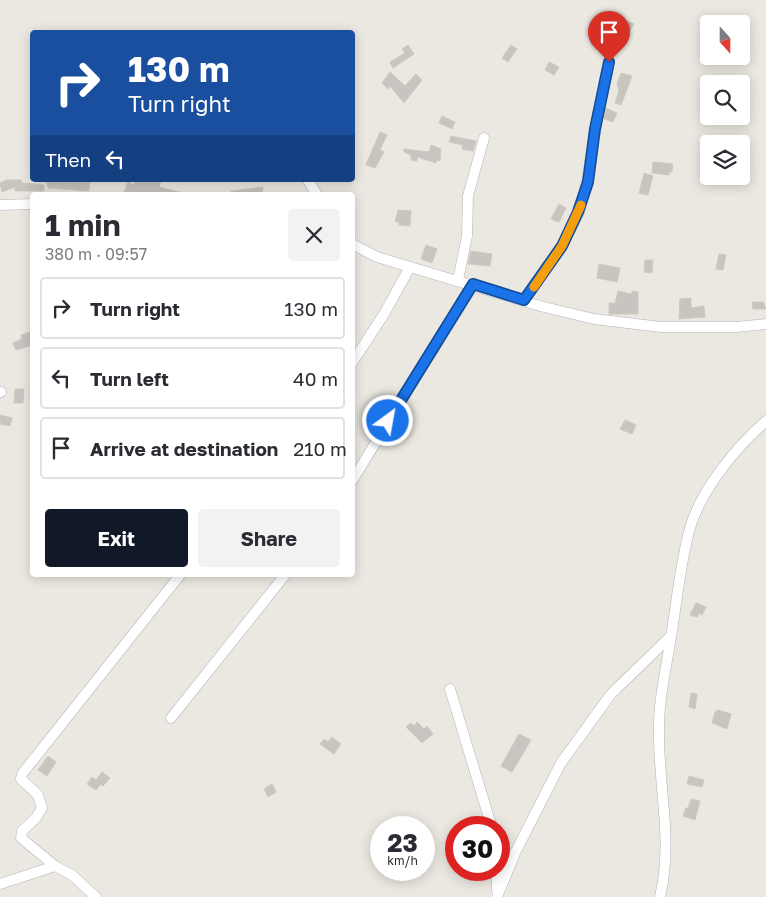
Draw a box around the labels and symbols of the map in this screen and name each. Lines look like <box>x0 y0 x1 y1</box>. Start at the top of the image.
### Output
pin <box>588 11 630 62</box>
north arrow <box>700 15 750 65</box>
position arrow <box>361 394 413 446</box>
speed limit sign: 30 <box>445 816 510 881</box>

